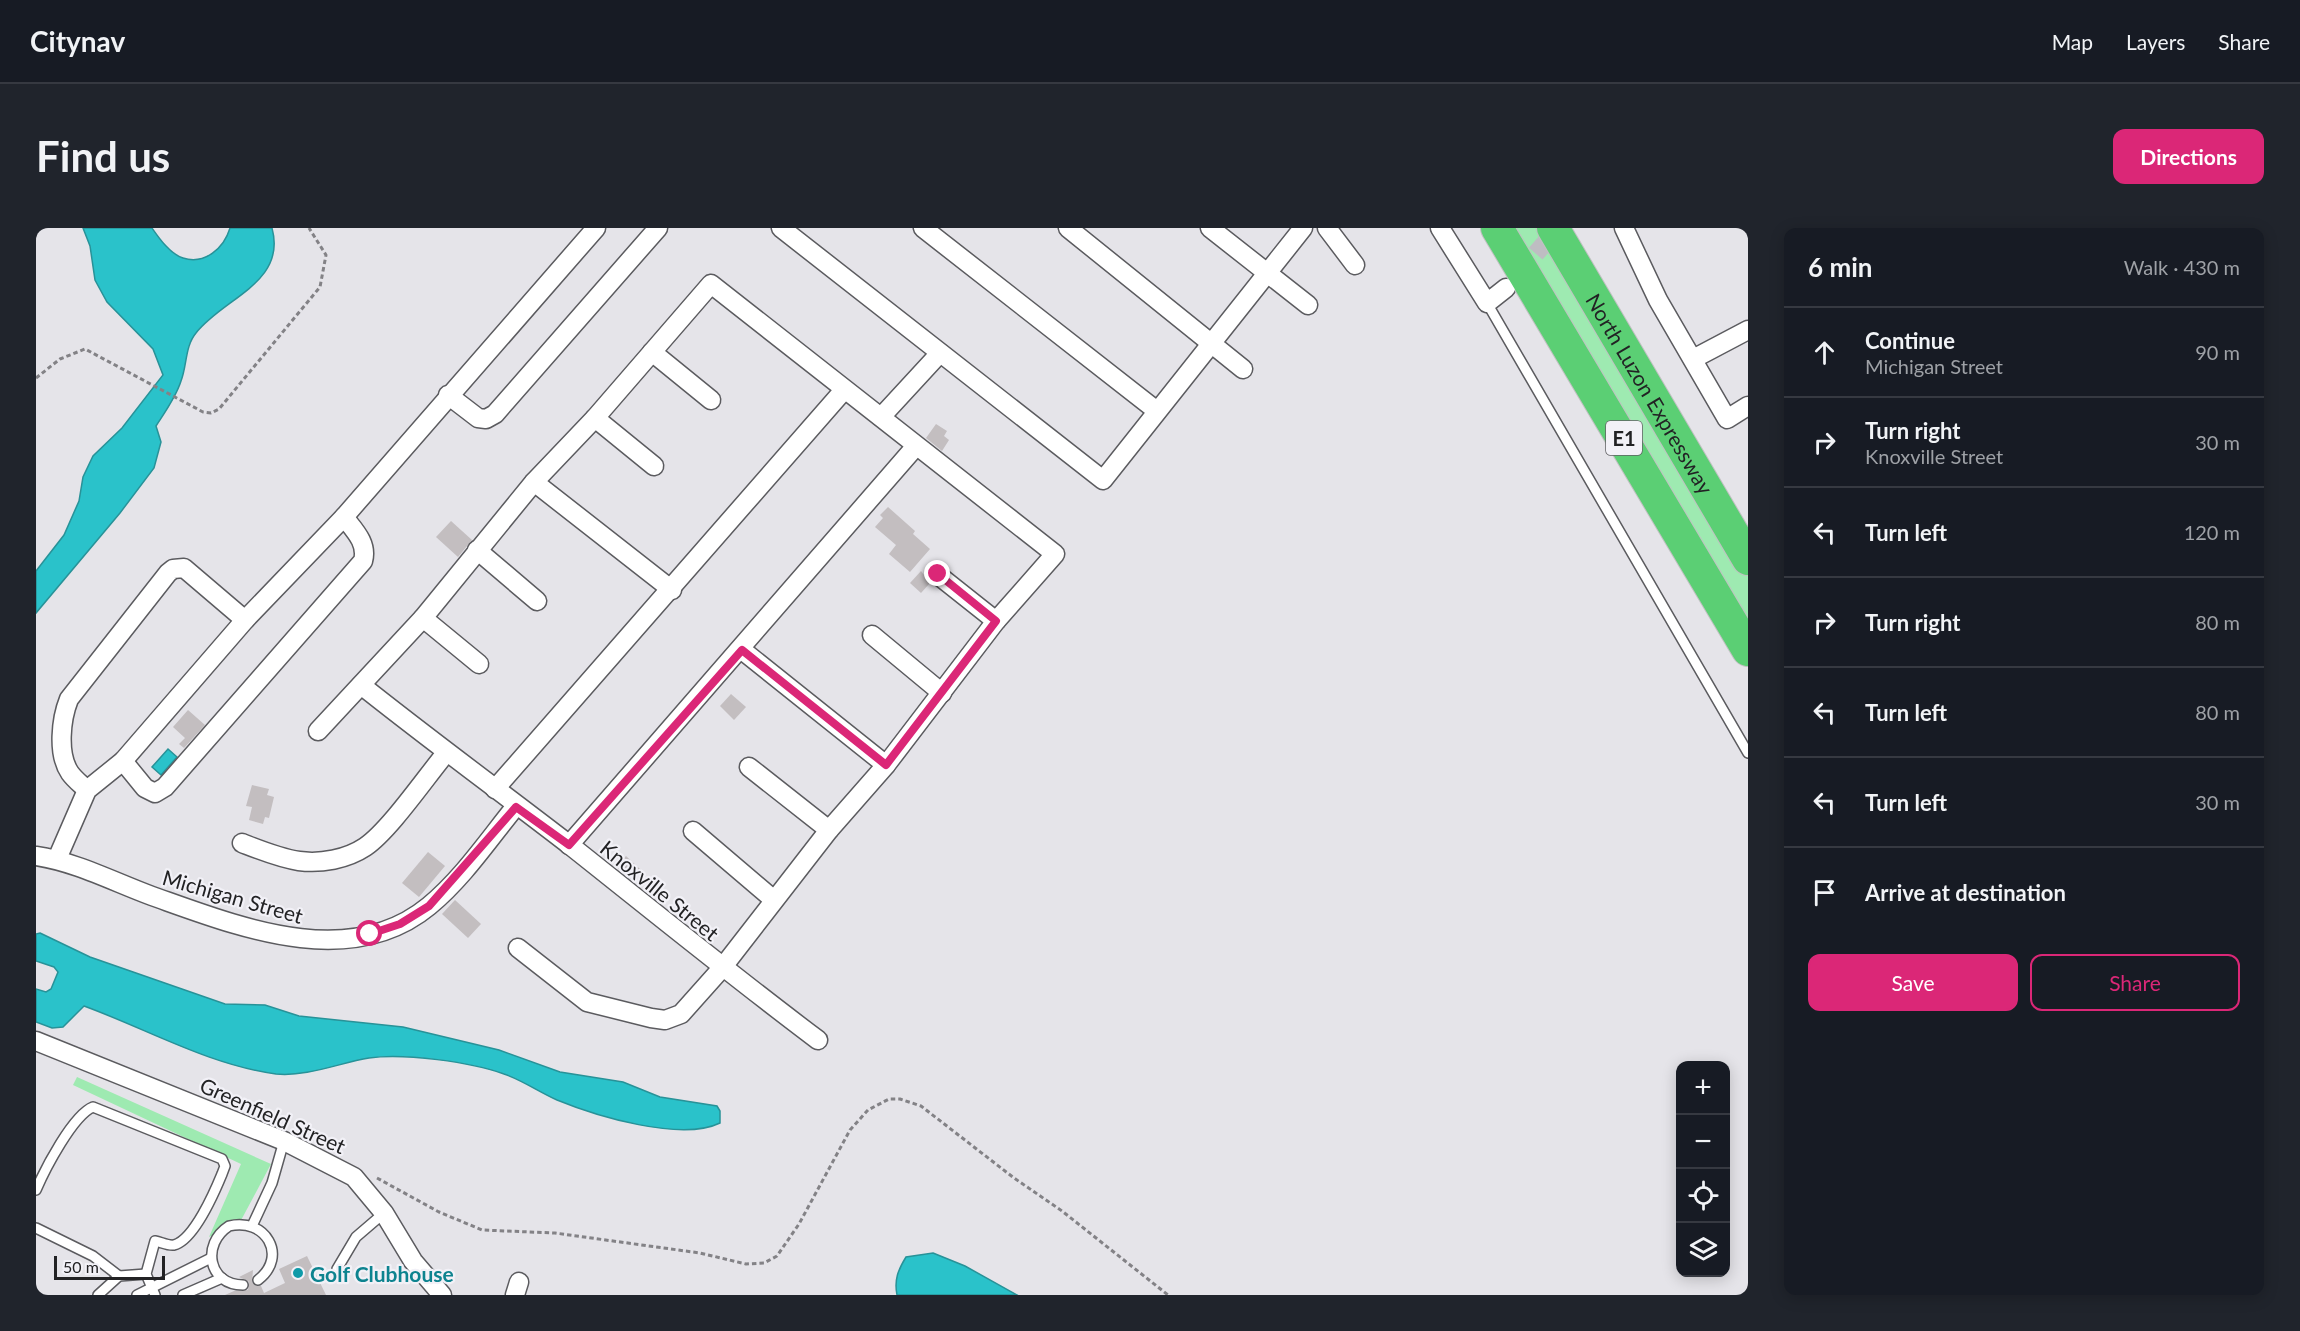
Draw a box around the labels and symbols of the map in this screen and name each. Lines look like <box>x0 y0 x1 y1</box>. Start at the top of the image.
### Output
street label: North Luzon Expressway <box>1582 289 1719 498</box>
road number: E1 <box>1606 421 1642 455</box>
route end <box>924 560 950 586</box>
street label: Knoxville Street <box>596 835 725 946</box>
street label: Michigan Street <box>160 864 307 928</box>
route start <box>356 920 382 946</box>
street label: Greenfield Street <box>196 1072 350 1158</box>
scale bar <box>54 1253 165 1280</box>
place label: Golf Clubhouse <box>310 1261 454 1286</box>
marker: Golf Clubhouse <box>291 1266 305 1280</box>

